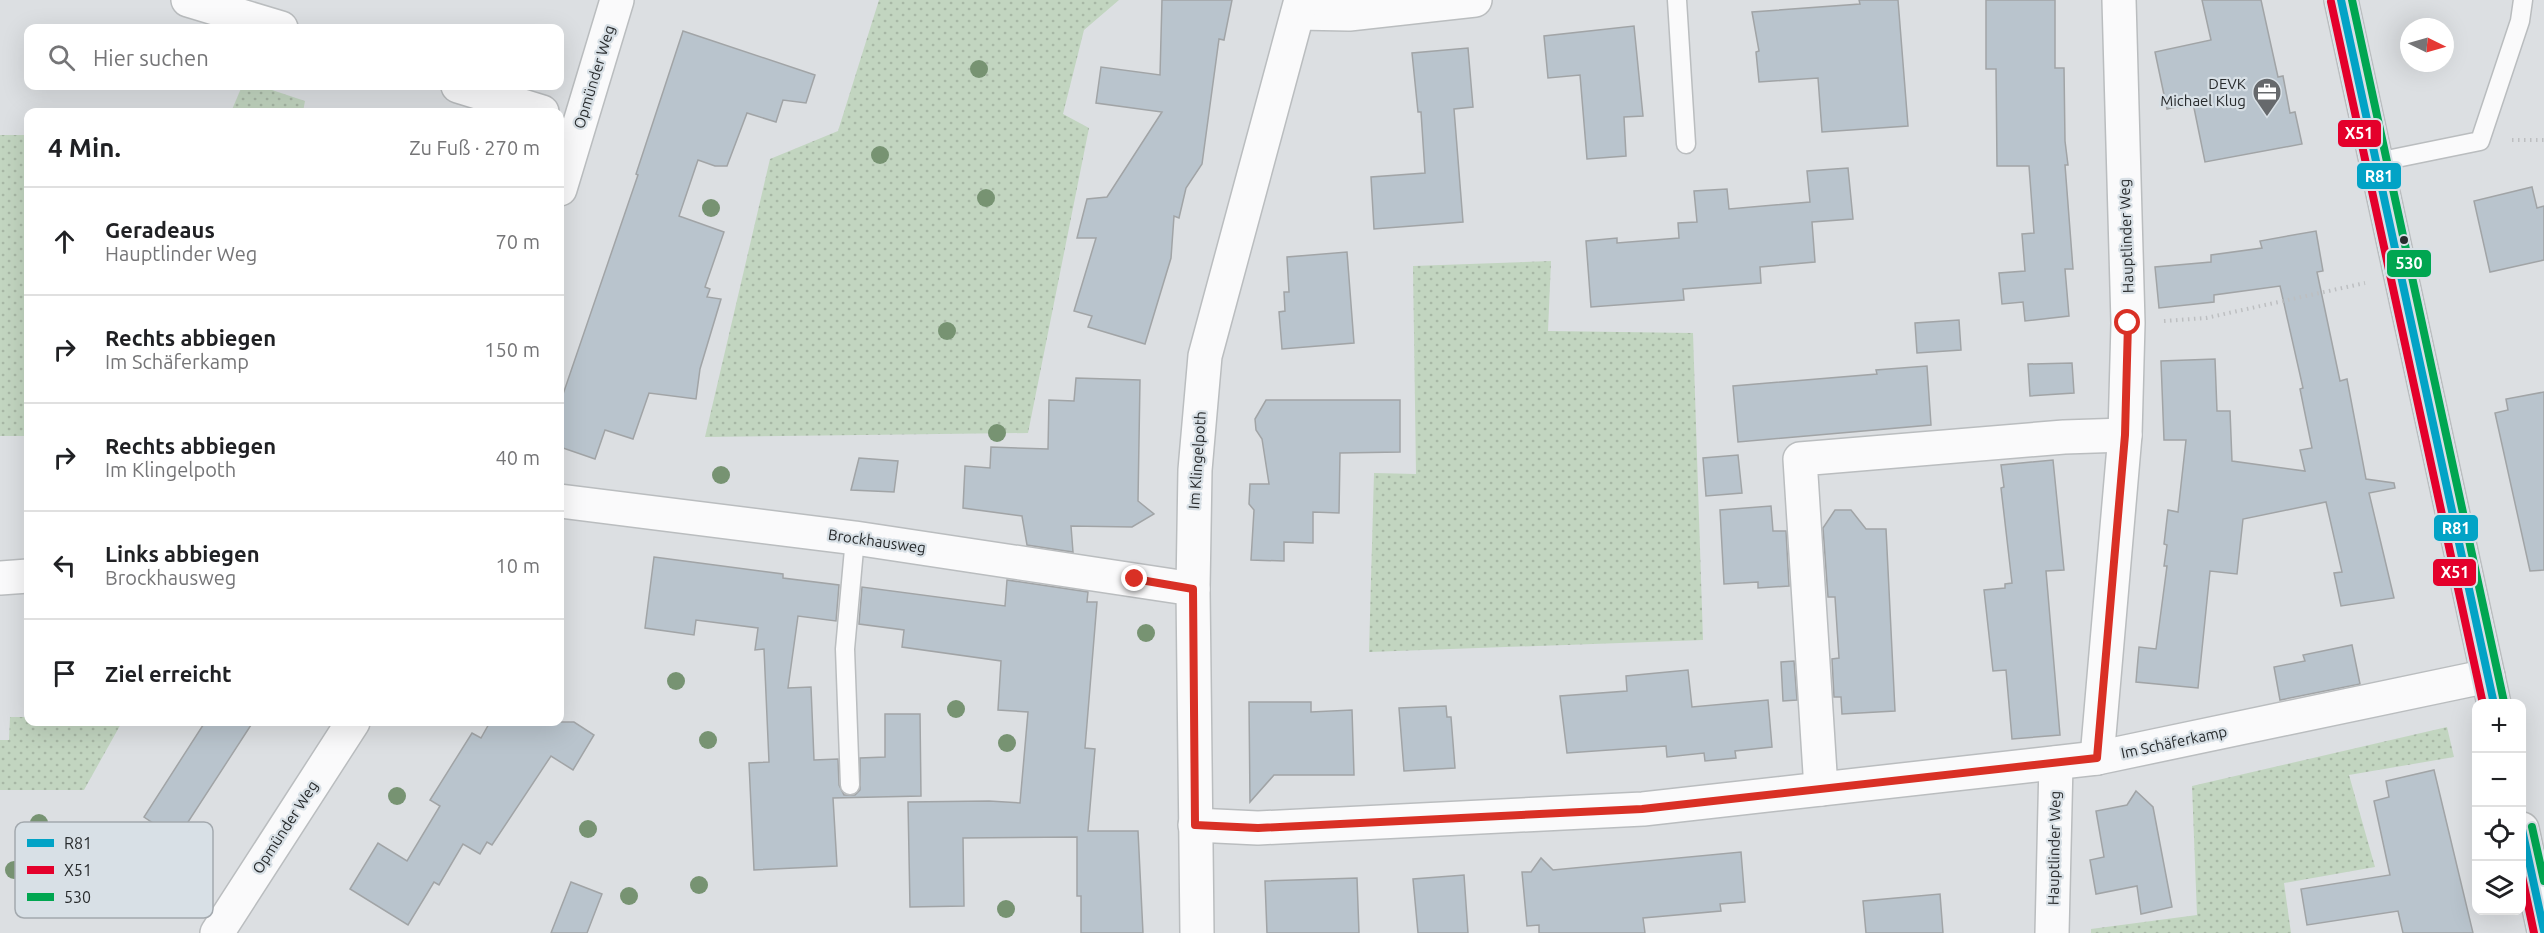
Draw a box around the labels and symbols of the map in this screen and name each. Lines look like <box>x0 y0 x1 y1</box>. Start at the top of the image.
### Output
north arrow <box>2400 18 2454 72</box>
street label: Opmünder Weg <box>570 23 618 131</box>
place label: DEVK Michael Klug <box>2160 75 2246 109</box>
office icon: DEVK Michael Klug <box>2251 76 2283 118</box>
line badge: X51 <box>2337 119 2382 148</box>
text: X51 <box>2345 124 2373 142</box>
line badge: R81 <box>2356 162 2402 190</box>
text: R81 <box>2365 167 2393 185</box>
street label: Hauptlinder Weg <box>2116 179 2136 293</box>
unlabelled marker <box>2398 234 2410 246</box>
line badge: 530 <box>2386 249 2432 278</box>
text: 530 <box>2395 254 2423 272</box>
route start <box>2114 309 2140 335</box>
street label: Im Klingelpoth <box>1185 410 1209 510</box>
line badge: R81 <box>2433 514 2479 542</box>
text: R81 <box>2442 519 2470 537</box>
street label: Brockhausweg <box>827 526 927 556</box>
line badge: X51 <box>2432 558 2477 587</box>
text: X51 <box>2441 563 2469 581</box>
route end <box>1121 565 1147 591</box>
street label: Im Schäferkamp <box>2119 722 2229 762</box>
street label: Opmünder Weg <box>249 777 321 877</box>
street label: Hauptlinder Weg <box>2045 791 2063 905</box>
legend <box>15 822 213 918</box>
text: R81 <box>64 834 92 852</box>
text: X51 <box>64 861 92 879</box>
text: 530 <box>64 888 91 906</box>

